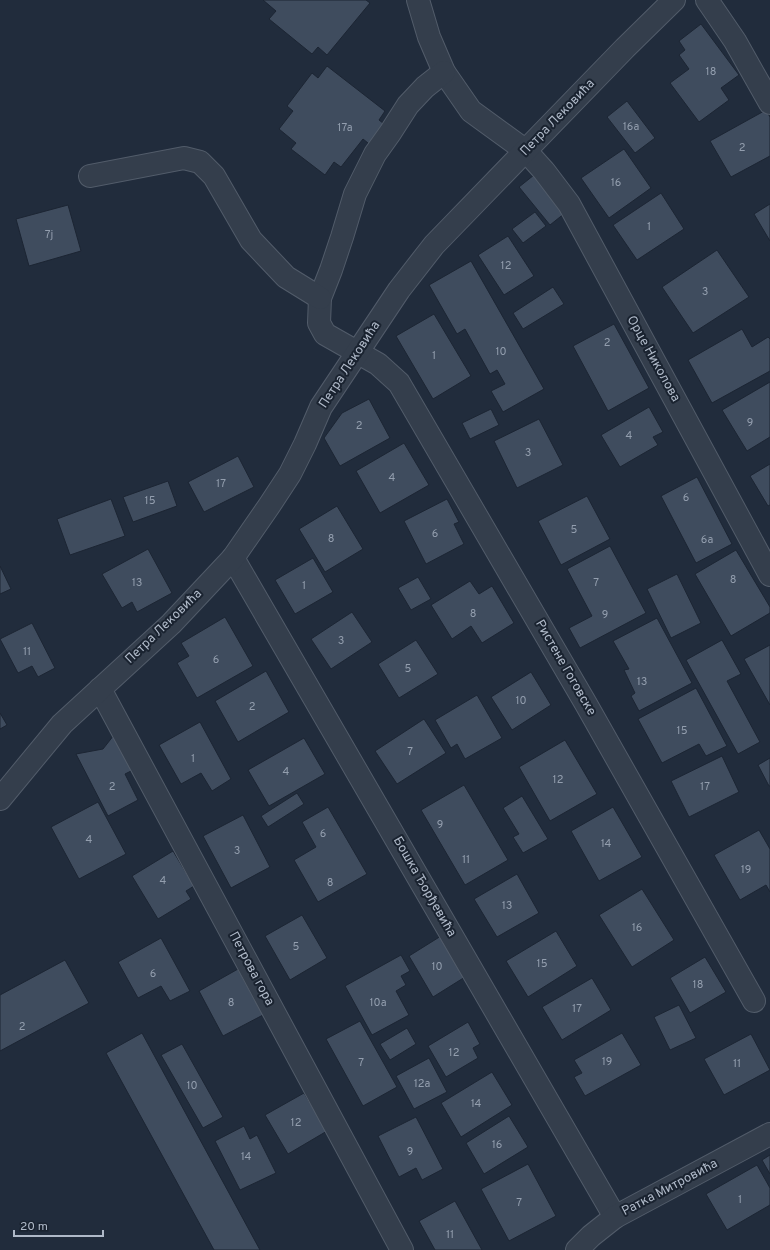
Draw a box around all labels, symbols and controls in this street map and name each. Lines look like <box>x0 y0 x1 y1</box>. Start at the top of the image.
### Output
house number: 18 <box>706 65 716 79</box>
street label: Петра Лековића <box>517 76 599 160</box>
house number: 16a <box>623 120 639 134</box>
house number: 17a <box>337 121 353 135</box>
house number: 2 <box>739 141 745 155</box>
house number: 16 <box>611 176 621 190</box>
house number: 1 <box>647 220 651 234</box>
house number: 7j <box>45 228 53 242</box>
house number: 12 <box>501 259 511 273</box>
house number: 3 <box>702 285 708 299</box>
street label: Орце Николова <box>623 313 683 405</box>
street label: Петра Лековића <box>316 318 384 412</box>
house number: 2 <box>604 336 610 350</box>
house number: 10 <box>495 345 507 359</box>
house number: 1 <box>432 349 436 363</box>
house number: 9 <box>747 416 753 430</box>
house number: 2 <box>356 419 362 433</box>
house number: 4 <box>626 429 633 443</box>
house number: 3 <box>525 446 531 460</box>
house number: 4 <box>389 471 396 485</box>
house number: 17 <box>216 477 226 491</box>
house number: 6 <box>683 491 689 505</box>
house number: 15 <box>145 494 156 508</box>
house number: 5 <box>571 523 578 537</box>
house number: 6 <box>432 527 438 541</box>
house number: 8 <box>328 532 334 546</box>
house number: 6a <box>701 533 713 547</box>
house number: 8 <box>730 573 736 587</box>
house number: 13 <box>132 576 142 590</box>
house number: 7 <box>593 576 599 590</box>
house number: 1 <box>302 579 306 593</box>
street label: Петра Лековића <box>122 586 206 668</box>
house number: 8 <box>470 607 476 621</box>
house number: 9 <box>602 608 608 622</box>
street label: Ристене Гоговске <box>531 617 599 719</box>
house number: 3 <box>338 634 344 648</box>
house number: 11 <box>23 645 31 659</box>
house number: 6 <box>213 653 219 667</box>
house number: 5 <box>405 662 412 676</box>
house number: 13 <box>637 675 647 689</box>
house number: 10 <box>515 694 527 708</box>
house number: 2 <box>249 700 255 714</box>
house number: 15 <box>677 724 688 738</box>
house number: 7 <box>407 745 413 759</box>
house number: 1 <box>191 752 195 766</box>
house number: 4 <box>283 765 290 779</box>
house number: 12 <box>553 773 563 787</box>
house number: 2 <box>109 780 115 794</box>
house number: 17 <box>700 780 710 794</box>
house number: 9 <box>437 818 443 832</box>
house number: 6 <box>320 827 326 841</box>
house number: 4 <box>86 833 93 847</box>
street label: Бошка Ђорђевића <box>389 834 459 940</box>
house number: 14 <box>601 837 612 851</box>
house number: 3 <box>234 844 240 858</box>
house number: 11 <box>462 853 470 867</box>
house number: 19 <box>741 863 751 877</box>
house number: 4 <box>160 874 167 888</box>
house number: 8 <box>327 876 333 890</box>
house number: 13 <box>502 899 512 913</box>
house number: 16 <box>632 921 642 935</box>
street label: Петрова гора <box>225 929 277 1009</box>
house number: 5 <box>293 940 300 954</box>
house number: 15 <box>537 957 548 971</box>
house number: 10 <box>431 960 443 974</box>
house number: 6 <box>150 967 156 981</box>
house number: 18 <box>693 978 703 992</box>
house number: 8 <box>228 996 234 1010</box>
house number: 10a <box>370 996 387 1010</box>
house number: 17 <box>572 1002 582 1016</box>
house number: 2 <box>19 1020 25 1034</box>
house number: 12 <box>449 1046 459 1060</box>
house number: 19 <box>602 1055 612 1069</box>
house number: 7 <box>358 1056 364 1070</box>
house number: 11 <box>733 1057 741 1071</box>
house number: 12a <box>414 1077 431 1091</box>
house number: 10 <box>186 1079 198 1093</box>
house number: 14 <box>471 1097 482 1111</box>
house number: 12 <box>291 1116 301 1130</box>
house number: 16 <box>492 1138 502 1152</box>
house number: 9 <box>407 1145 413 1159</box>
house number: 14 <box>241 1150 252 1164</box>
street label: Ратка Митровића <box>619 1156 721 1220</box>
house number: 1 <box>738 1193 742 1207</box>
house number: 7 <box>516 1196 522 1210</box>
scale bar <box>14 1212 103 1238</box>
text: 20 m <box>20 1219 48 1235</box>
house number: 11 <box>446 1228 454 1242</box>

